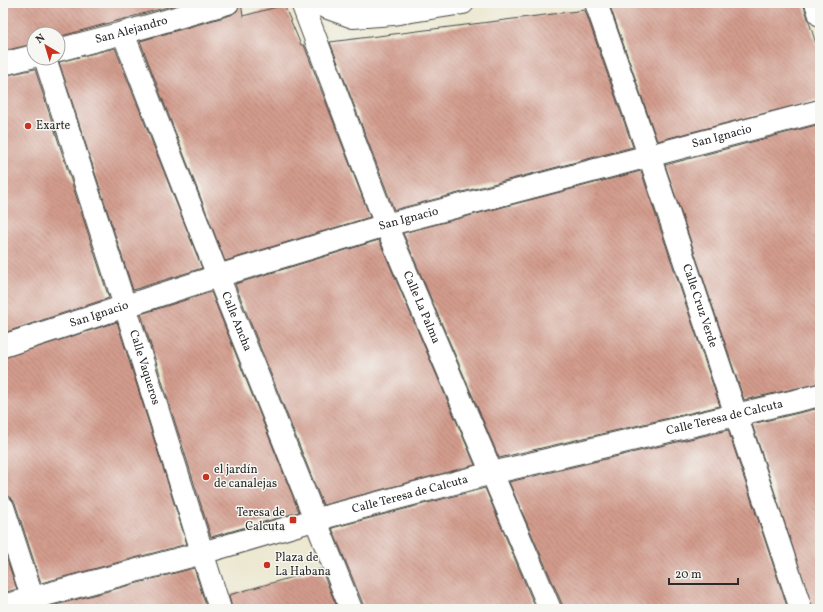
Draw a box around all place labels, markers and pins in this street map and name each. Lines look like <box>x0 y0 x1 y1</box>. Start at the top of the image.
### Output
place label: Exarte <box>36 118 71 134</box>
marker: Exarte <box>23 121 33 131</box>
place label: el jardín de canalejas <box>214 462 277 492</box>
marker: el jardín de canalejas <box>201 472 211 482</box>
place label: Teresa de Calcuta <box>236 505 285 535</box>
marker: Teresa de Calcuta <box>288 515 298 525</box>
place label: Plaza de La Habana <box>275 550 331 580</box>
marker: Plaza de La Habana <box>262 560 272 570</box>

